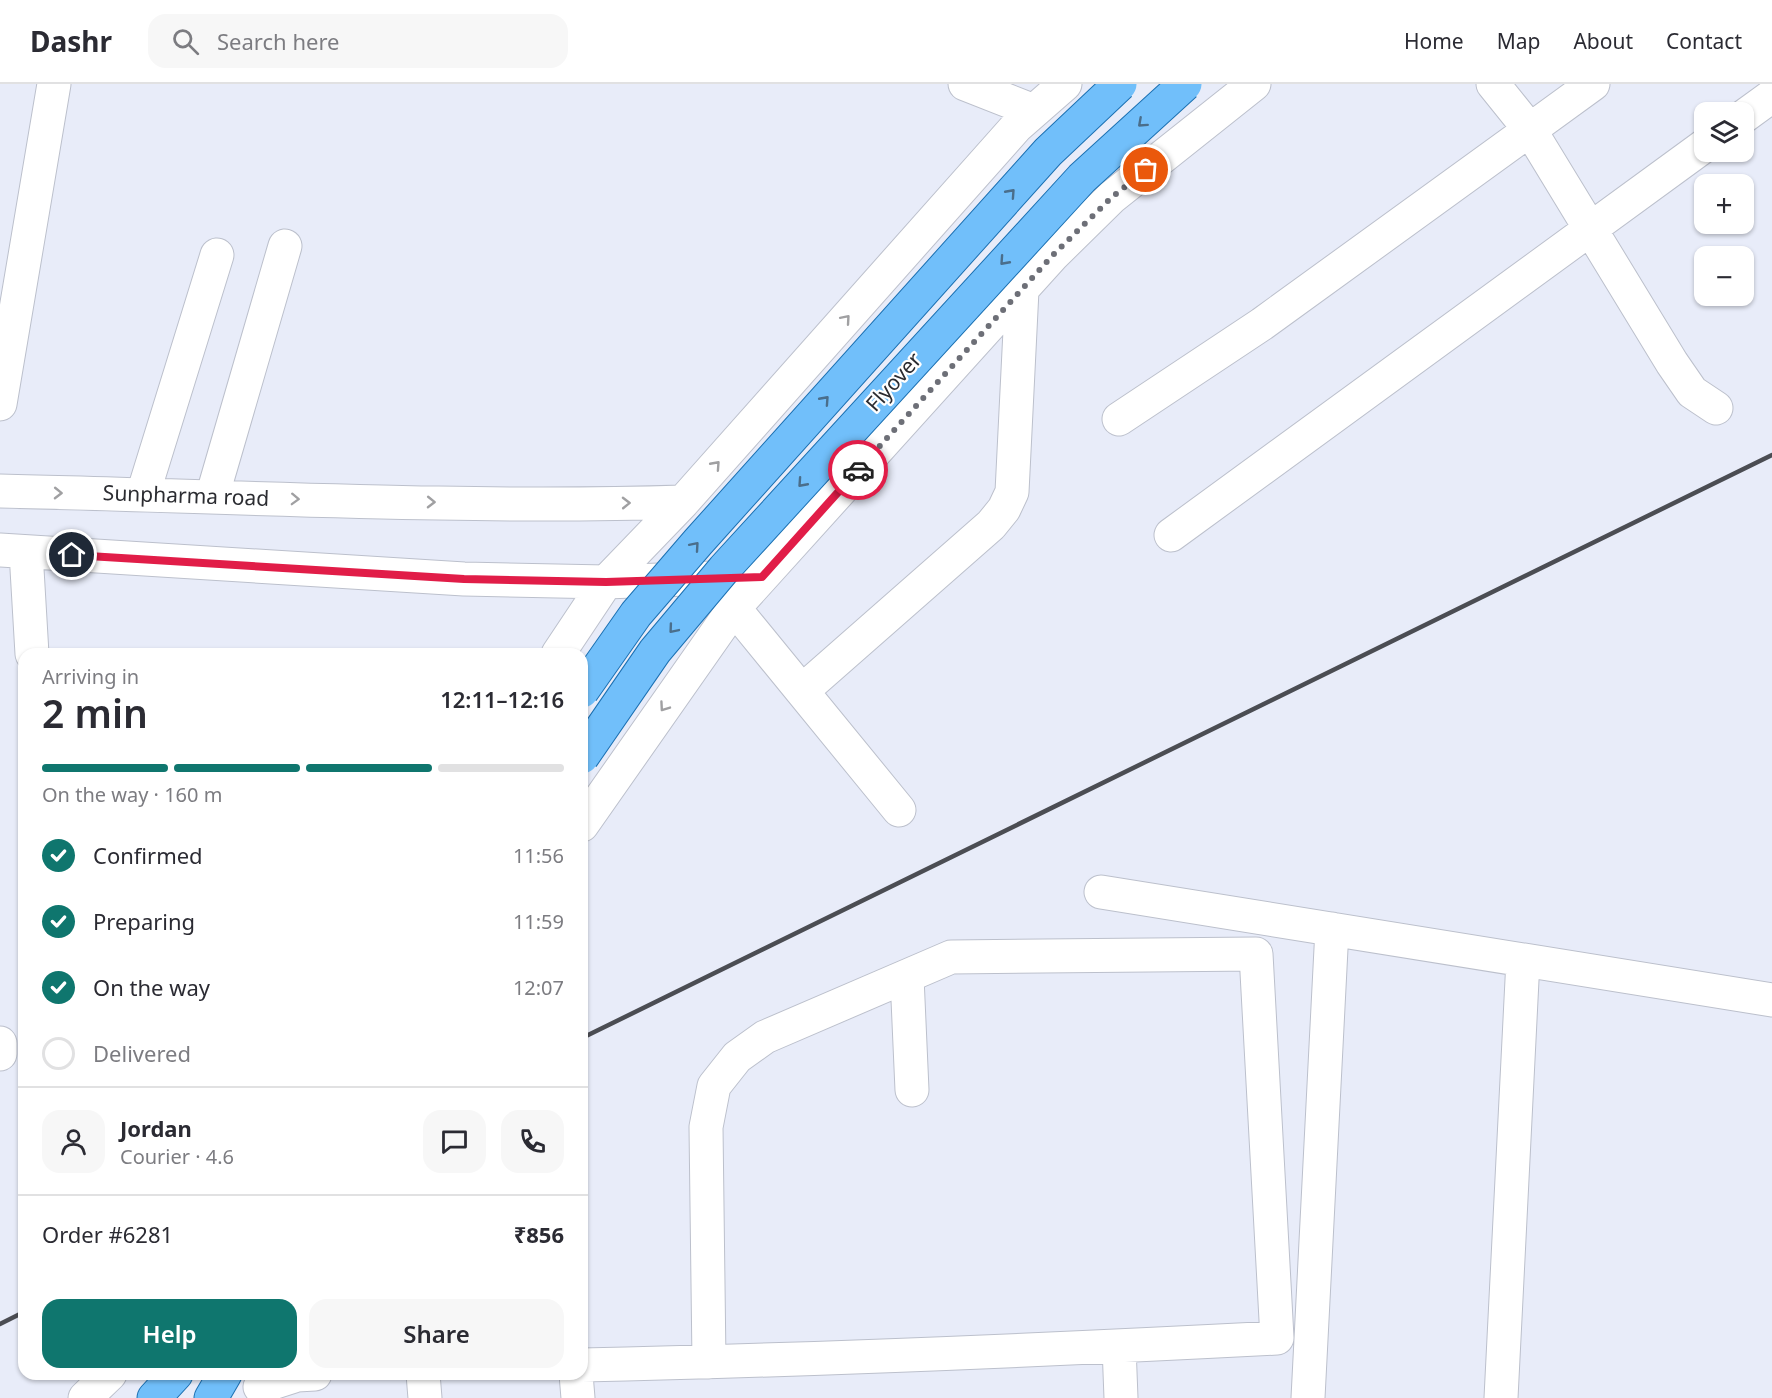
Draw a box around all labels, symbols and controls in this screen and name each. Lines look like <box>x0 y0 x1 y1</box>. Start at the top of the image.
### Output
search box <box>148 14 568 68</box>
text: Dashr <box>30 22 112 60</box>
icon: search <box>169 25 202 58</box>
text: Search here <box>217 26 339 56</box>
text: Home <box>1404 27 1464 55</box>
text: Map <box>1497 27 1540 55</box>
text: About <box>1573 27 1633 55</box>
text: Contact <box>1666 27 1742 55</box>
map controls <box>1694 102 1754 306</box>
button: layers <box>1694 102 1754 162</box>
one-way arrow <box>1138 116 1149 127</box>
pin <box>1120 144 1171 195</box>
icon: bag <box>1129 153 1162 186</box>
button: + <box>1694 174 1754 234</box>
one-way arrow <box>1004 189 1015 199</box>
button: − <box>1694 246 1754 306</box>
one-way arrow <box>1000 254 1011 265</box>
one-way arrow <box>839 315 850 326</box>
street label: Flyover <box>859 346 927 417</box>
one-way arrow <box>818 396 829 407</box>
courier <box>828 440 888 500</box>
icon: car <box>842 454 875 487</box>
one-way arrow <box>709 461 720 472</box>
one-way arrow <box>798 476 809 487</box>
street label: Sunpharma road <box>102 478 270 512</box>
one-way arrow <box>54 486 63 499</box>
one-way arrow <box>291 493 300 505</box>
one-way arrow <box>426 496 435 508</box>
one-way arrow <box>621 497 630 510</box>
pin <box>46 529 97 580</box>
icon: home <box>55 538 88 571</box>
one-way arrow <box>688 542 699 553</box>
one-way arrow <box>669 622 680 633</box>
text: Arriving in <box>42 663 139 690</box>
text: 12:11–12:16 <box>440 684 564 714</box>
text: 2 min <box>42 686 148 739</box>
one-way arrow <box>660 701 671 712</box>
text: On the way · 160 m <box>42 781 222 808</box>
icon: check <box>42 839 75 872</box>
text: Confirmed <box>93 840 203 870</box>
text: 11:56 <box>513 842 564 869</box>
icon: check <box>42 905 75 938</box>
text: Preparing <box>93 906 195 936</box>
text: 11:59 <box>513 908 564 935</box>
icon: check <box>42 971 75 1004</box>
text: On the way <box>93 972 210 1002</box>
text: 12:07 <box>513 974 564 1001</box>
text: Delivered <box>93 1038 191 1068</box>
button: person <box>42 1110 105 1173</box>
button: chat <box>423 1110 486 1173</box>
button: phone <box>501 1110 564 1173</box>
text: Jordan <box>120 1113 192 1143</box>
text: Courier · 4.6 <box>120 1143 234 1170</box>
text: Order #6281 <box>42 1219 173 1249</box>
text: ₹856 <box>514 1219 564 1249</box>
button: Help <box>42 1299 297 1368</box>
button: Share <box>309 1299 564 1368</box>

